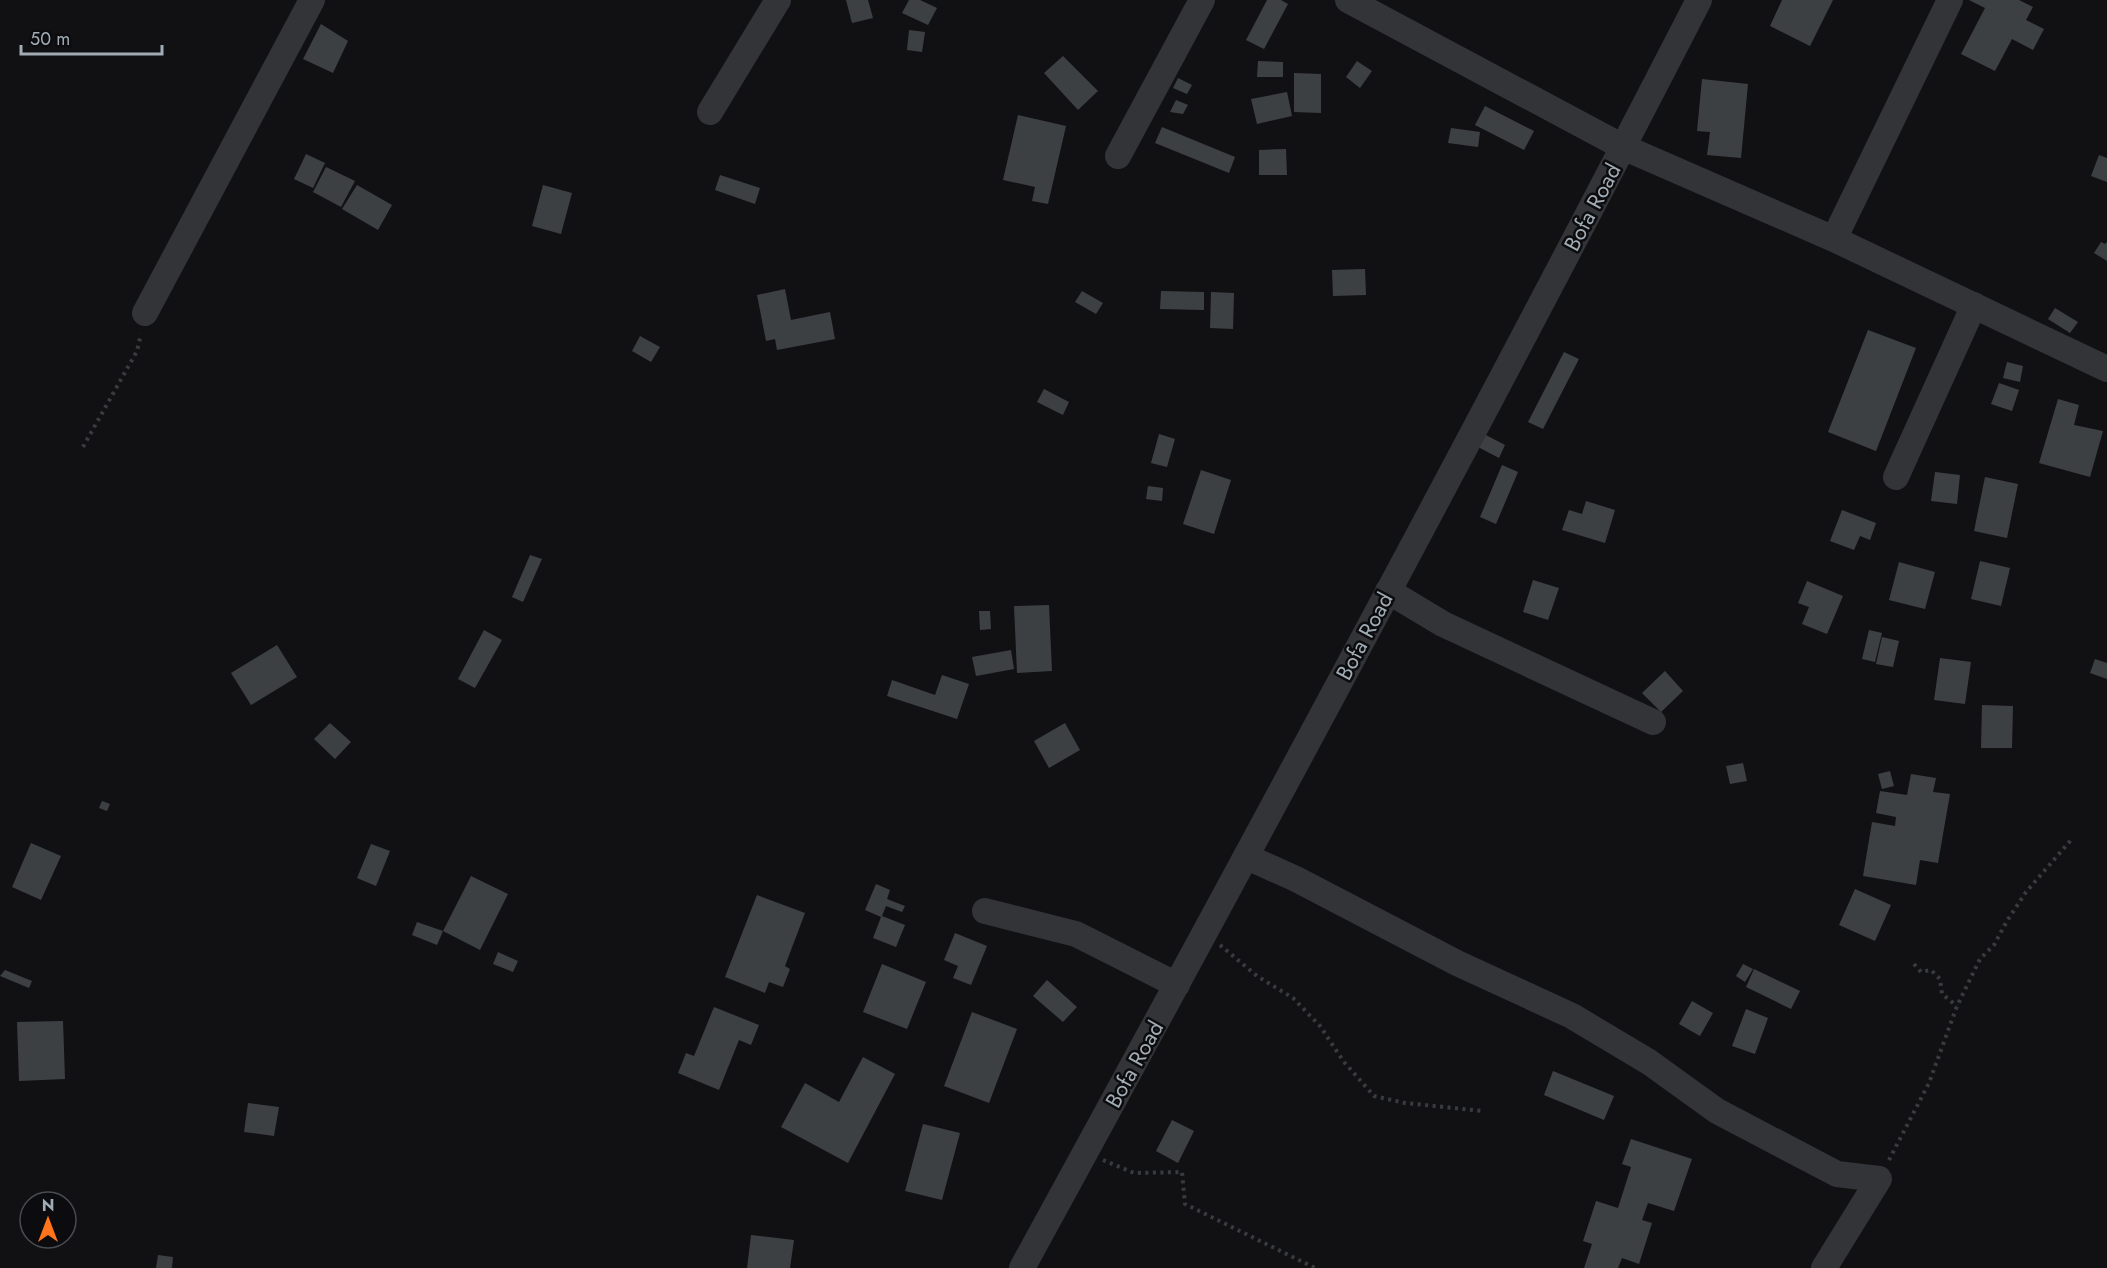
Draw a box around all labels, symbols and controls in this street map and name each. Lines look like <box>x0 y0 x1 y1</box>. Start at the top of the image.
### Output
scale bar <box>21 18 162 56</box>
text: 50 m <box>30 26 70 52</box>
street label: Bofa Road <box>1556 157 1628 257</box>
street label: Bofa Road <box>1328 586 1400 686</box>
street label: Bofa Road <box>1097 1015 1171 1113</box>
north arrow <box>18 1190 78 1250</box>
text: N <box>42 1194 54 1217</box>

